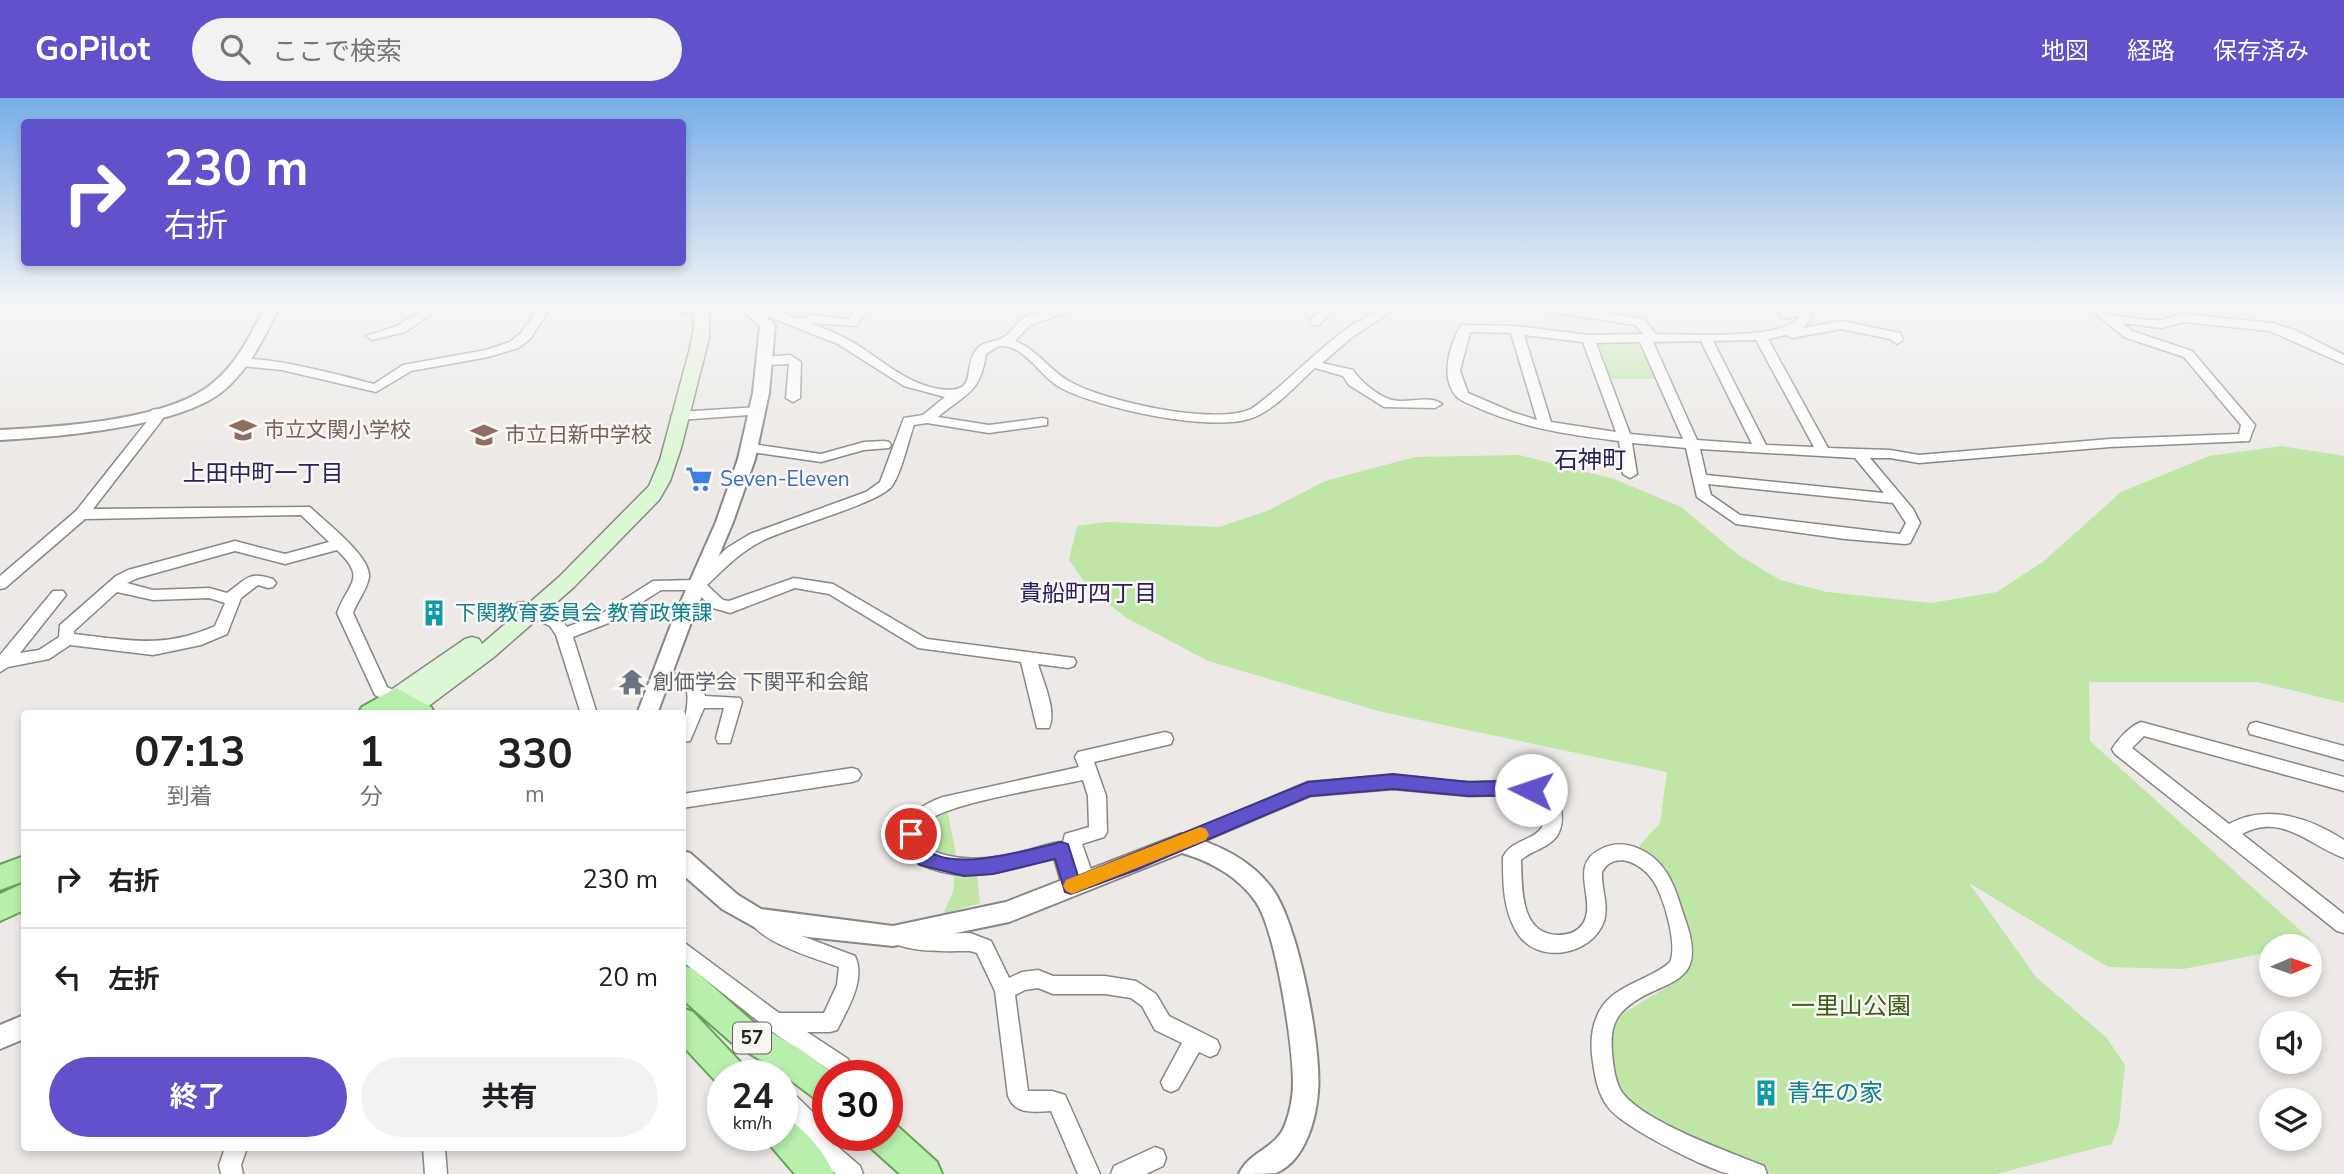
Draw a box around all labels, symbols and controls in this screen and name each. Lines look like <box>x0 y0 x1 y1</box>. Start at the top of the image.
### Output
search box <box>192 18 682 81</box>
text: GoPilot <box>35 27 150 72</box>
icon: search <box>216 30 254 68</box>
text: ここで検索 <box>272 34 402 69</box>
text: 地図 <box>2041 35 2089 67</box>
text: 経路 <box>2127 35 2175 67</box>
text: 保存済み <box>2213 35 2309 67</box>
text: 230 m <box>164 135 308 202</box>
icon: right <box>49 147 140 238</box>
text: 右折 <box>164 204 228 247</box>
school or university icon: 市立文関小学校 <box>228 415 258 445</box>
place label: 市立文関小学校 <box>264 416 411 444</box>
school or university icon: 市立日新中学校 <box>469 420 499 450</box>
place label: 市立日新中学校 <box>505 421 652 449</box>
district label: 石神町 <box>1554 444 1626 476</box>
district label: 上田中町一丁目 <box>183 458 344 489</box>
supermarket icon: Seven-Eleven <box>684 464 714 494</box>
place label: Seven-Eleven <box>720 465 850 493</box>
district label: 貴船町四丁目 <box>1019 578 1157 609</box>
building icon: 下関教育委員会 教育政策課 <box>419 598 449 628</box>
place label: 下関教育委員会 教育政策課 <box>455 599 712 627</box>
temple icon: 創価学会 下関平和会館 <box>617 667 647 697</box>
place label: 創価学会 下関平和会館 <box>653 668 868 696</box>
text: 07:13 <box>134 724 245 781</box>
text: 1 <box>359 724 384 781</box>
text: 330 <box>497 726 573 783</box>
position arrow <box>1494 753 1568 827</box>
text: m <box>525 779 545 810</box>
text: 到着 <box>167 781 213 812</box>
text: 分 <box>360 781 383 812</box>
pin <box>881 804 941 864</box>
icon: arrive <box>892 815 930 853</box>
icon: right <box>49 860 87 898</box>
text: 230 m <box>582 862 658 897</box>
text: 右折 <box>108 864 160 899</box>
north arrow <box>2259 934 2322 998</box>
map controls <box>2259 934 2322 1151</box>
icon: left <box>49 958 87 996</box>
text: 20 m <box>598 960 658 995</box>
text: 左折 <box>108 962 160 997</box>
park label: 一里山公園 <box>1791 990 1911 1022</box>
button: sound <box>2259 1011 2322 1074</box>
road number: 57 <box>733 1022 771 1054</box>
button: 終了 <box>49 1057 347 1137</box>
button: 共有 <box>361 1057 658 1137</box>
speed limit sign: 30 <box>812 1060 903 1151</box>
text: 24 <box>731 1073 774 1120</box>
place label: 青年の家 <box>1787 1077 1883 1109</box>
building icon: 青年の家 <box>1751 1078 1781 1108</box>
button: layers <box>2259 1088 2322 1151</box>
text: km/h <box>733 1111 772 1135</box>

